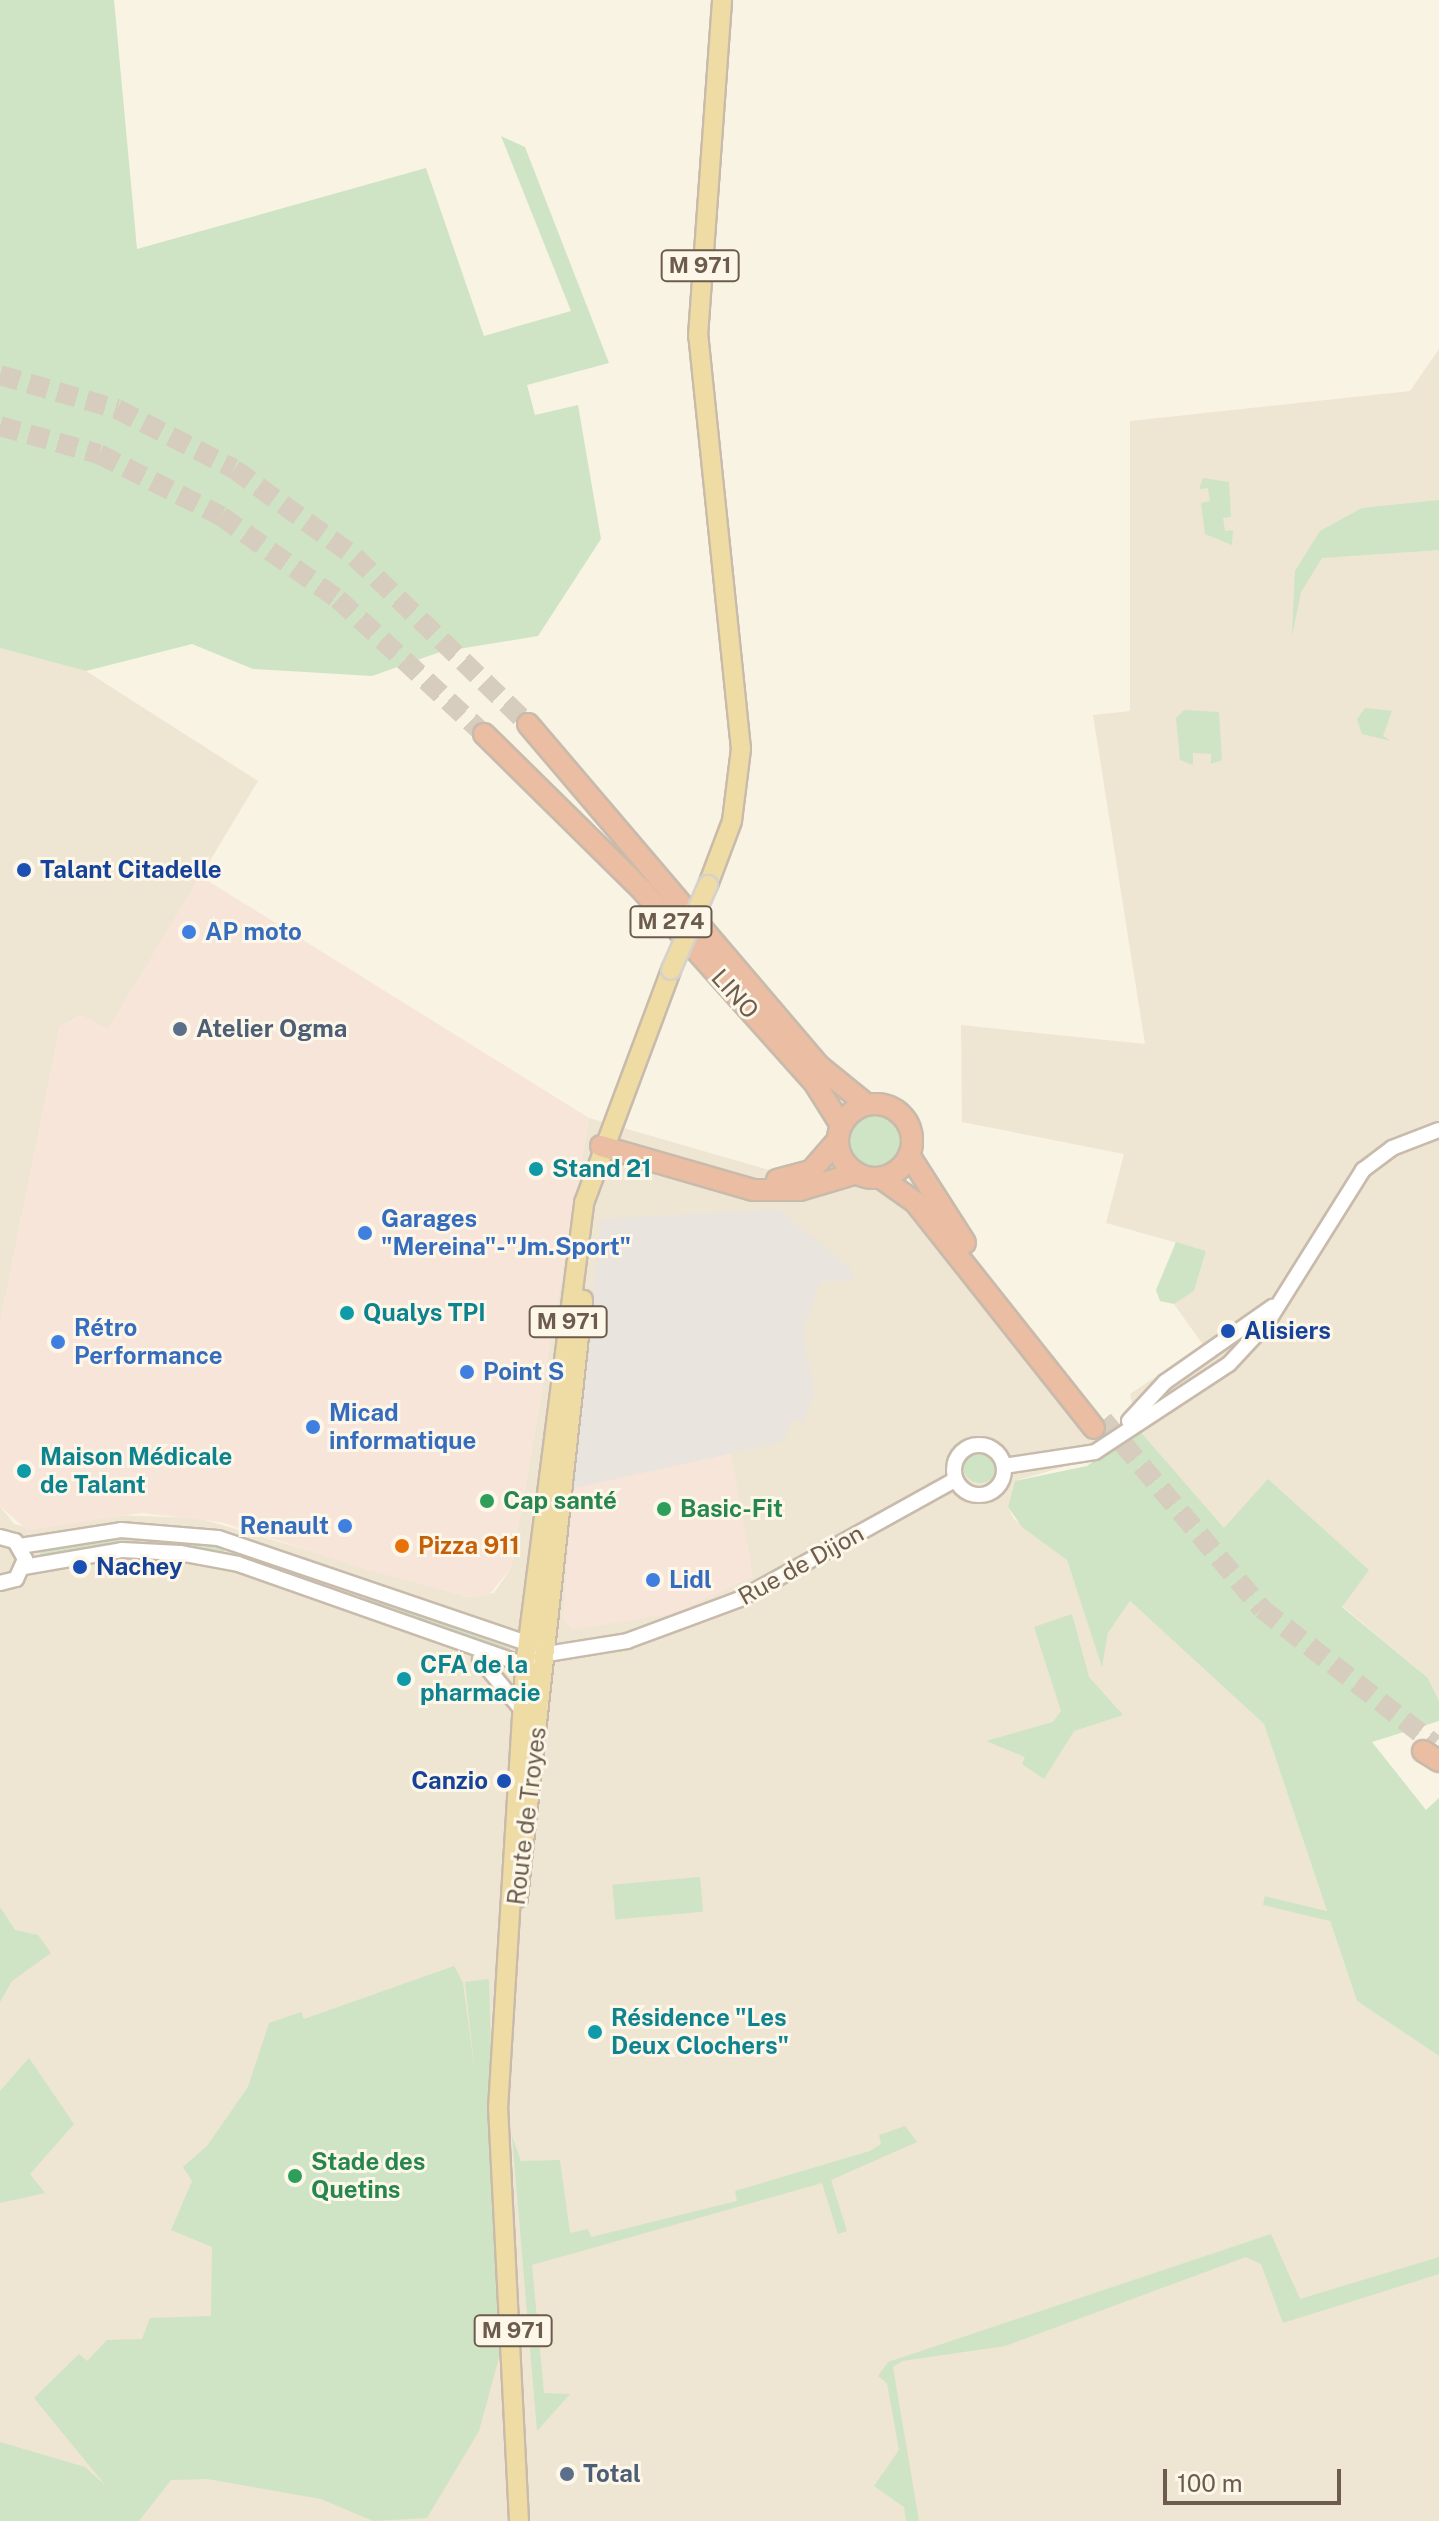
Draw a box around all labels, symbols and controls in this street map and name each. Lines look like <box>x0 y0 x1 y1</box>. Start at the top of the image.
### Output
road number: M 971 <box>660 248 740 284</box>
place label: Talant Citadelle <box>40 856 222 884</box>
marker: Talant Citadelle <box>15 861 33 879</box>
road number: M 274 <box>629 904 713 940</box>
place label: AP moto <box>205 918 302 946</box>
marker: AP moto <box>180 923 198 941</box>
street label: LINO <box>705 963 765 1025</box>
place label: Atelier Ogma <box>196 1015 347 1043</box>
marker: Atelier Ogma <box>171 1020 189 1038</box>
place label: Stand 21 <box>552 1155 652 1183</box>
marker: Stand 21 <box>527 1160 545 1178</box>
place label: Garages "Mereina"-"Jm.Sport" <box>381 1205 631 1261</box>
marker: Garages "Mereina"-"Jm.Sport" <box>356 1224 374 1242</box>
place label: Qualys TPI <box>363 1299 486 1327</box>
marker: Qualys TPI <box>338 1304 356 1322</box>
road number: M 971 <box>528 1304 608 1340</box>
place label: Rétro Performance <box>74 1314 223 1370</box>
place label: Alisiers <box>1244 1317 1331 1345</box>
marker: Alisiers <box>1219 1322 1237 1340</box>
marker: Rétro Performance <box>49 1333 67 1351</box>
place label: Point S <box>483 1358 564 1386</box>
marker: Point S <box>458 1363 476 1381</box>
place label: Micad informatique <box>329 1399 476 1455</box>
marker: Micad informatique <box>304 1418 322 1436</box>
place label: Maison Médicale de Talant <box>40 1443 232 1499</box>
marker: Maison Médicale de Talant <box>15 1462 33 1480</box>
place label: Cap santé <box>503 1487 617 1515</box>
marker: Cap santé <box>478 1492 496 1510</box>
place label: Basic-Fit <box>680 1495 783 1523</box>
marker: Basic-Fit <box>655 1500 673 1518</box>
place label: Renault <box>240 1512 329 1540</box>
marker: Renault <box>336 1517 354 1535</box>
street label: Rue de Dijon <box>733 1519 869 1611</box>
place label: Pizza 911 <box>418 1532 520 1560</box>
marker: Pizza 911 <box>393 1537 411 1555</box>
place label: Nachey <box>96 1553 183 1581</box>
marker: Nachey <box>71 1558 89 1576</box>
place label: Lidl <box>669 1566 712 1594</box>
marker: Lidl <box>644 1571 662 1589</box>
place label: CFA de la pharmacie <box>420 1651 540 1707</box>
marker: CFA de la pharmacie <box>395 1670 413 1688</box>
street label: Route de Troyes <box>502 1725 552 1907</box>
place label: Canzio <box>411 1767 488 1795</box>
marker: Canzio <box>495 1772 513 1790</box>
place label: Résidence "Les Deux Clochers" <box>611 2004 789 2060</box>
marker: Résidence "Les Deux Clochers" <box>586 2023 604 2041</box>
place label: Stade des Quetins <box>311 2148 426 2204</box>
marker: Stade des Quetins <box>286 2167 304 2185</box>
road number: M 971 <box>473 2313 553 2349</box>
scale bar <box>1167 2453 1345 2503</box>
place label: Total <box>583 2460 641 2488</box>
marker: Total <box>558 2465 576 2483</box>
text: 100 m <box>1177 2469 1243 2497</box>

